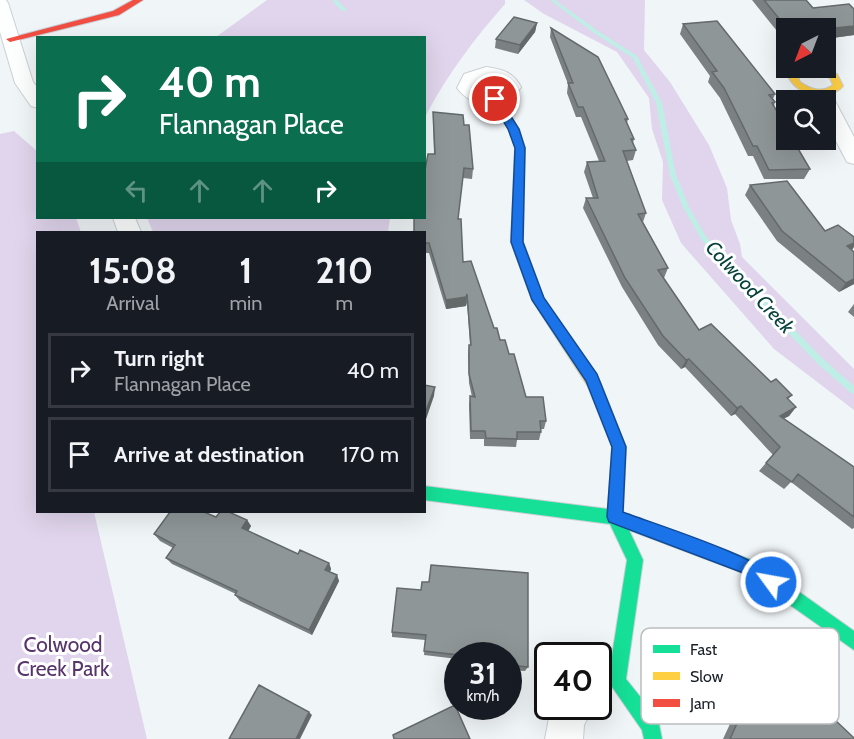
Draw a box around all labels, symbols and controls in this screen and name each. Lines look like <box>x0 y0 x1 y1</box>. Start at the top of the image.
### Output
north arrow <box>776 18 836 78</box>
map controls <box>776 18 836 150</box>
text: 40 m <box>159 56 261 108</box>
icon: right <box>60 60 138 138</box>
pin <box>469 73 520 124</box>
icon: arrive <box>478 82 511 115</box>
button: search <box>776 90 836 150</box>
text: Flannagan Place <box>159 108 344 141</box>
icon: left <box>120 174 153 207</box>
icon: ahead <box>183 174 216 207</box>
icon: ahead <box>246 174 279 207</box>
icon: right <box>309 174 342 207</box>
water label: Colwood Creek <box>701 236 800 339</box>
text: 15:08 <box>89 248 177 292</box>
text: 1 <box>239 248 253 292</box>
text: 210 <box>315 248 373 292</box>
text: Arrival <box>106 291 159 315</box>
text: min <box>230 291 263 315</box>
text: m <box>335 291 353 315</box>
text: Turn right <box>114 345 204 372</box>
icon: right <box>63 354 96 387</box>
text: 40 m <box>347 357 399 384</box>
text: Flannagan Place <box>114 372 251 396</box>
icon: arrive <box>63 438 96 471</box>
text: Arrive at destination <box>114 441 304 468</box>
text: 170 m <box>341 441 399 468</box>
position arrow <box>739 550 803 614</box>
legend <box>641 628 839 724</box>
park label: Colwood Creek Park <box>17 632 110 681</box>
text: Fast <box>690 640 718 659</box>
speed limit sign: 40 <box>534 642 612 720</box>
text: 31 <box>469 655 497 692</box>
text: Slow <box>690 667 724 686</box>
text: km/h <box>467 687 499 705</box>
text: Jam <box>689 694 716 713</box>

